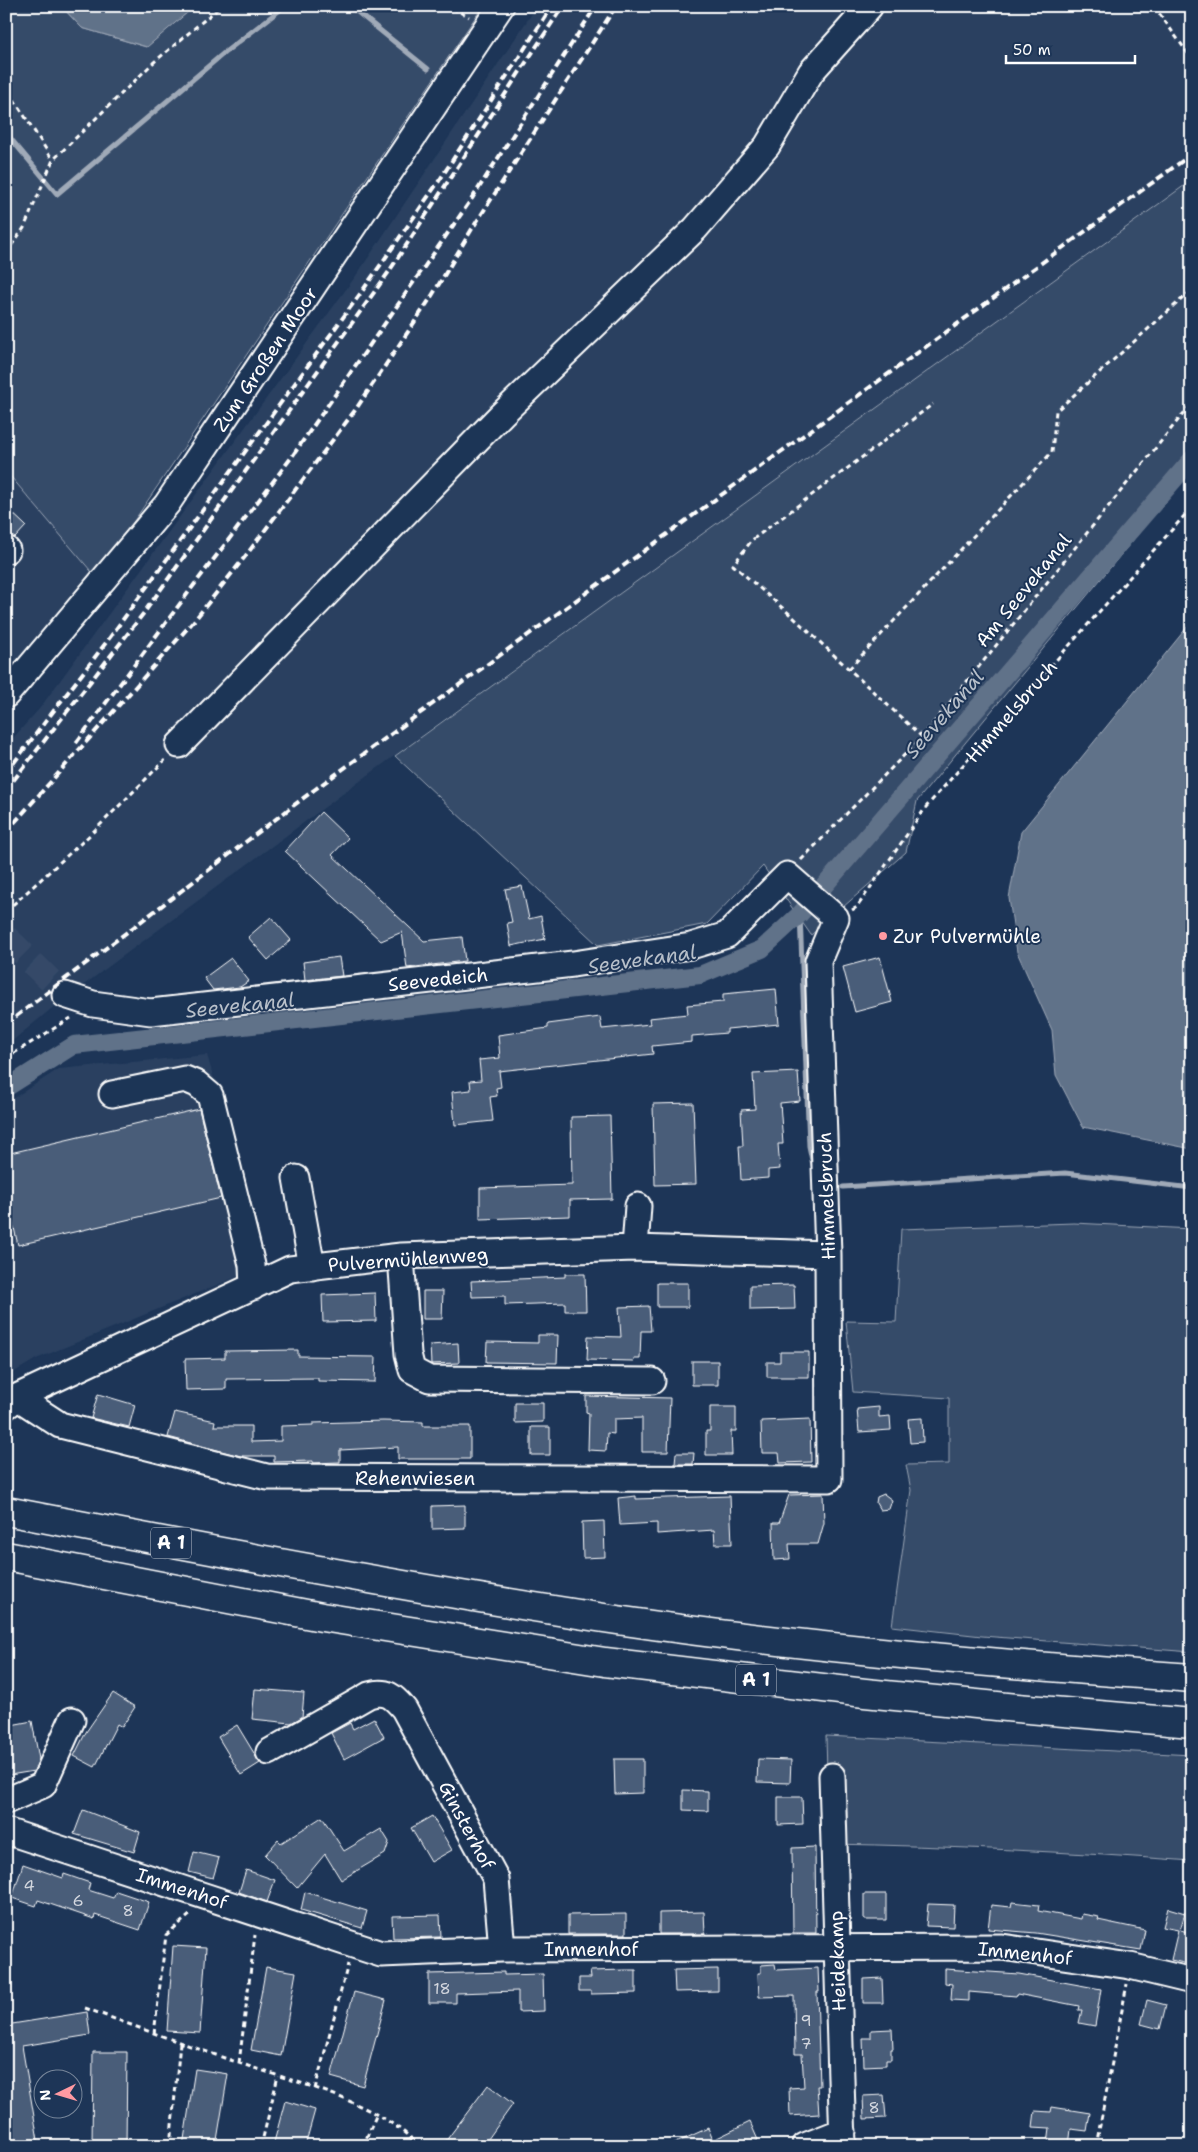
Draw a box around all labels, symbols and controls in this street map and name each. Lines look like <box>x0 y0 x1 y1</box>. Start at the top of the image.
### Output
scale bar <box>1006 32 1134 64</box>
text: 50 m <box>1013 40 1051 60</box>
street label: Zum Großen Moor <box>208 282 323 437</box>
street label: Am Seevekanal <box>970 528 1077 652</box>
street label: Himmelsbruch <box>960 655 1063 768</box>
water label: Seevekanal <box>898 664 990 764</box>
place label: Zur Pulvermühle <box>893 924 1041 949</box>
marker: Zur Pulvermühle <box>877 930 889 942</box>
water label: Seevekanal <box>586 939 698 979</box>
street label: Seevedeich <box>387 962 489 997</box>
water label: Seevekanal <box>184 986 296 1024</box>
street label: Himmelsbruch <box>812 1131 841 1261</box>
street label: Pulvermühlenweg <box>327 1241 489 1278</box>
street label: Rehenwiesen <box>355 1466 475 1491</box>
road number: A 1 <box>151 1528 191 1559</box>
road number: A 1 <box>736 1664 776 1696</box>
street label: Ginsterhof <box>433 1777 501 1875</box>
street label: Immenhof <box>133 1862 232 1915</box>
house number: 4 <box>23 1875 35 1896</box>
house number: 6 <box>72 1890 84 1911</box>
house number: 8 <box>122 1900 134 1921</box>
street label: Heidekamp <box>823 1910 852 2012</box>
street label: Immenhof <box>977 1936 1074 1971</box>
street label: Immenhof <box>544 1937 639 1962</box>
house number: 18 <box>433 1978 451 1999</box>
house number: 9 <box>800 2010 812 2031</box>
house number: 7 <box>800 2033 812 2054</box>
north arrow <box>32 2070 82 2120</box>
text: N <box>36 2089 54 2101</box>
house number: 8 <box>868 2097 880 2118</box>

